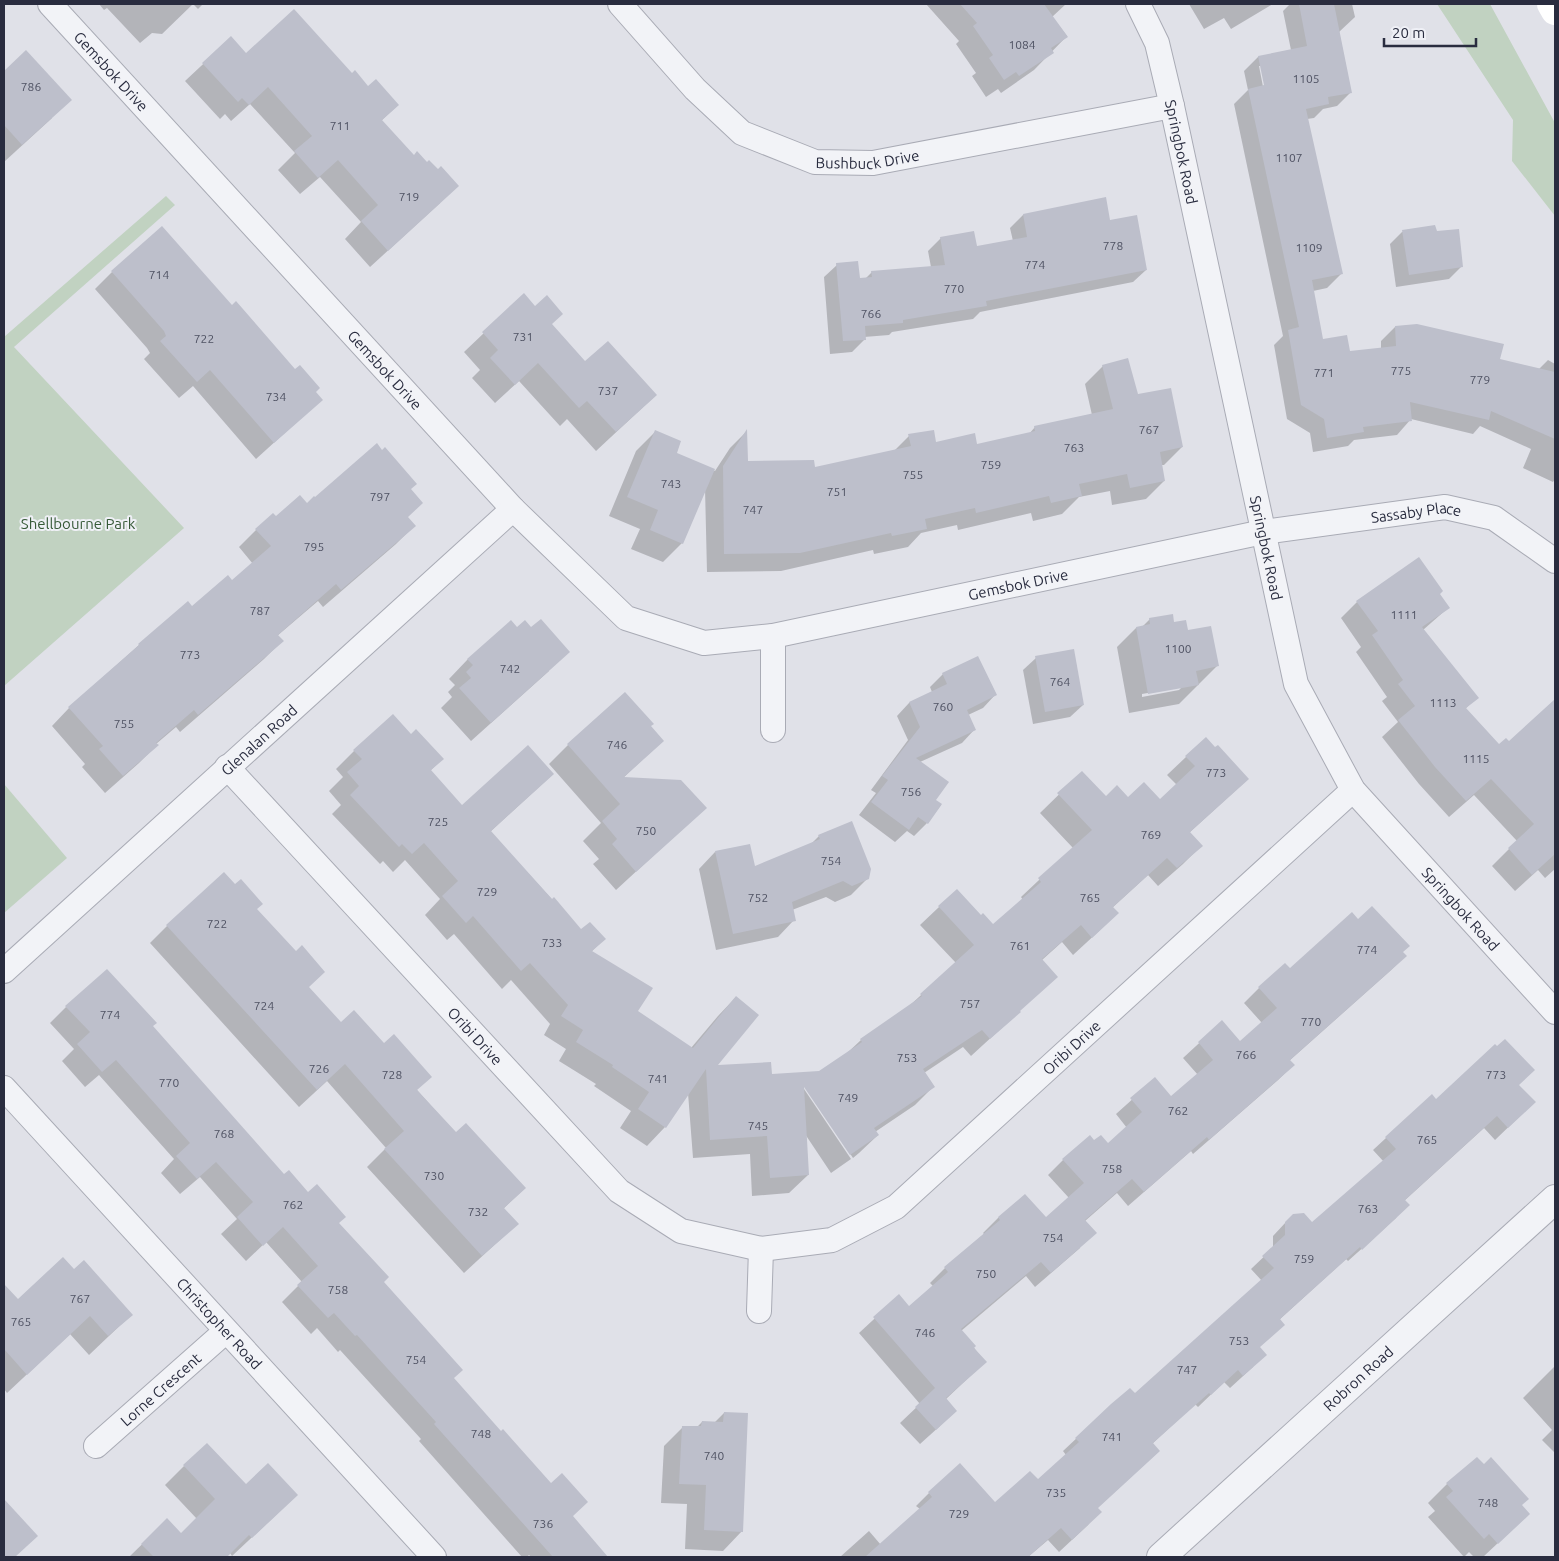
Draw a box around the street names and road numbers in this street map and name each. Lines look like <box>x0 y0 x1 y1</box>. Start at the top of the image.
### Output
street label: Gemsbok Drive <box>71 28 152 114</box>
street label: Springbok Road <box>1162 98 1201 206</box>
street label: Bushbuck Drive <box>816 146 920 172</box>
street label: Gemsbok Drive <box>345 326 426 413</box>
street label: Springbok Road <box>1247 494 1286 602</box>
street label: Sassaby Place <box>1370 498 1463 526</box>
street label: Gemsbok Drive <box>967 565 1070 603</box>
street label: Glenalan Road <box>217 701 300 779</box>
street label: Springbok Road <box>1419 864 1503 954</box>
street label: Oribi Drive <box>445 1003 506 1068</box>
street label: Oribi Drive <box>1039 1016 1104 1078</box>
street label: Christopher Road <box>174 1274 266 1372</box>
street label: Robron Road <box>1320 1342 1396 1414</box>
street label: Lorne Crescent <box>117 1349 204 1429</box>

